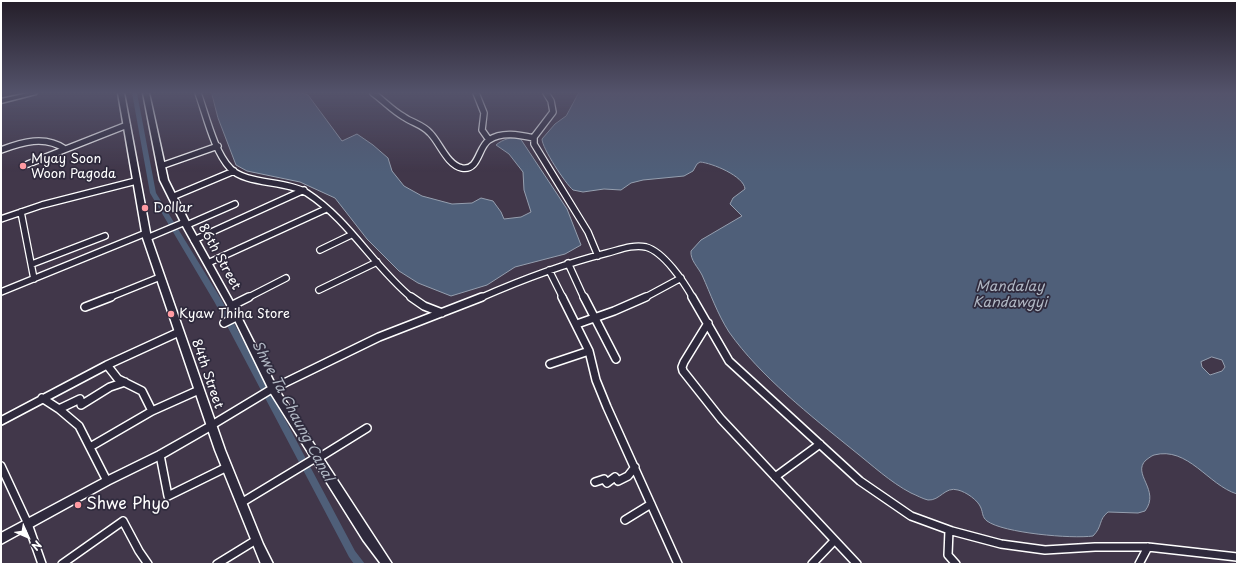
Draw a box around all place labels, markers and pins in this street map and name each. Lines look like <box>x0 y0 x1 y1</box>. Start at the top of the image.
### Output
place label: Myay Soon Woon Pagoda <box>31 151 116 182</box>
marker: Myay Soon Woon Pagoda <box>18 161 28 171</box>
place label: Dollar <box>153 200 192 216</box>
marker: Dollar <box>140 203 150 213</box>
place label: Kyaw Thiha Store <box>179 306 290 322</box>
marker: Kyaw Thiha Store <box>166 309 176 319</box>
place label: Shwe Phyo <box>86 495 170 515</box>
marker: Shwe Phyo <box>73 500 83 510</box>

